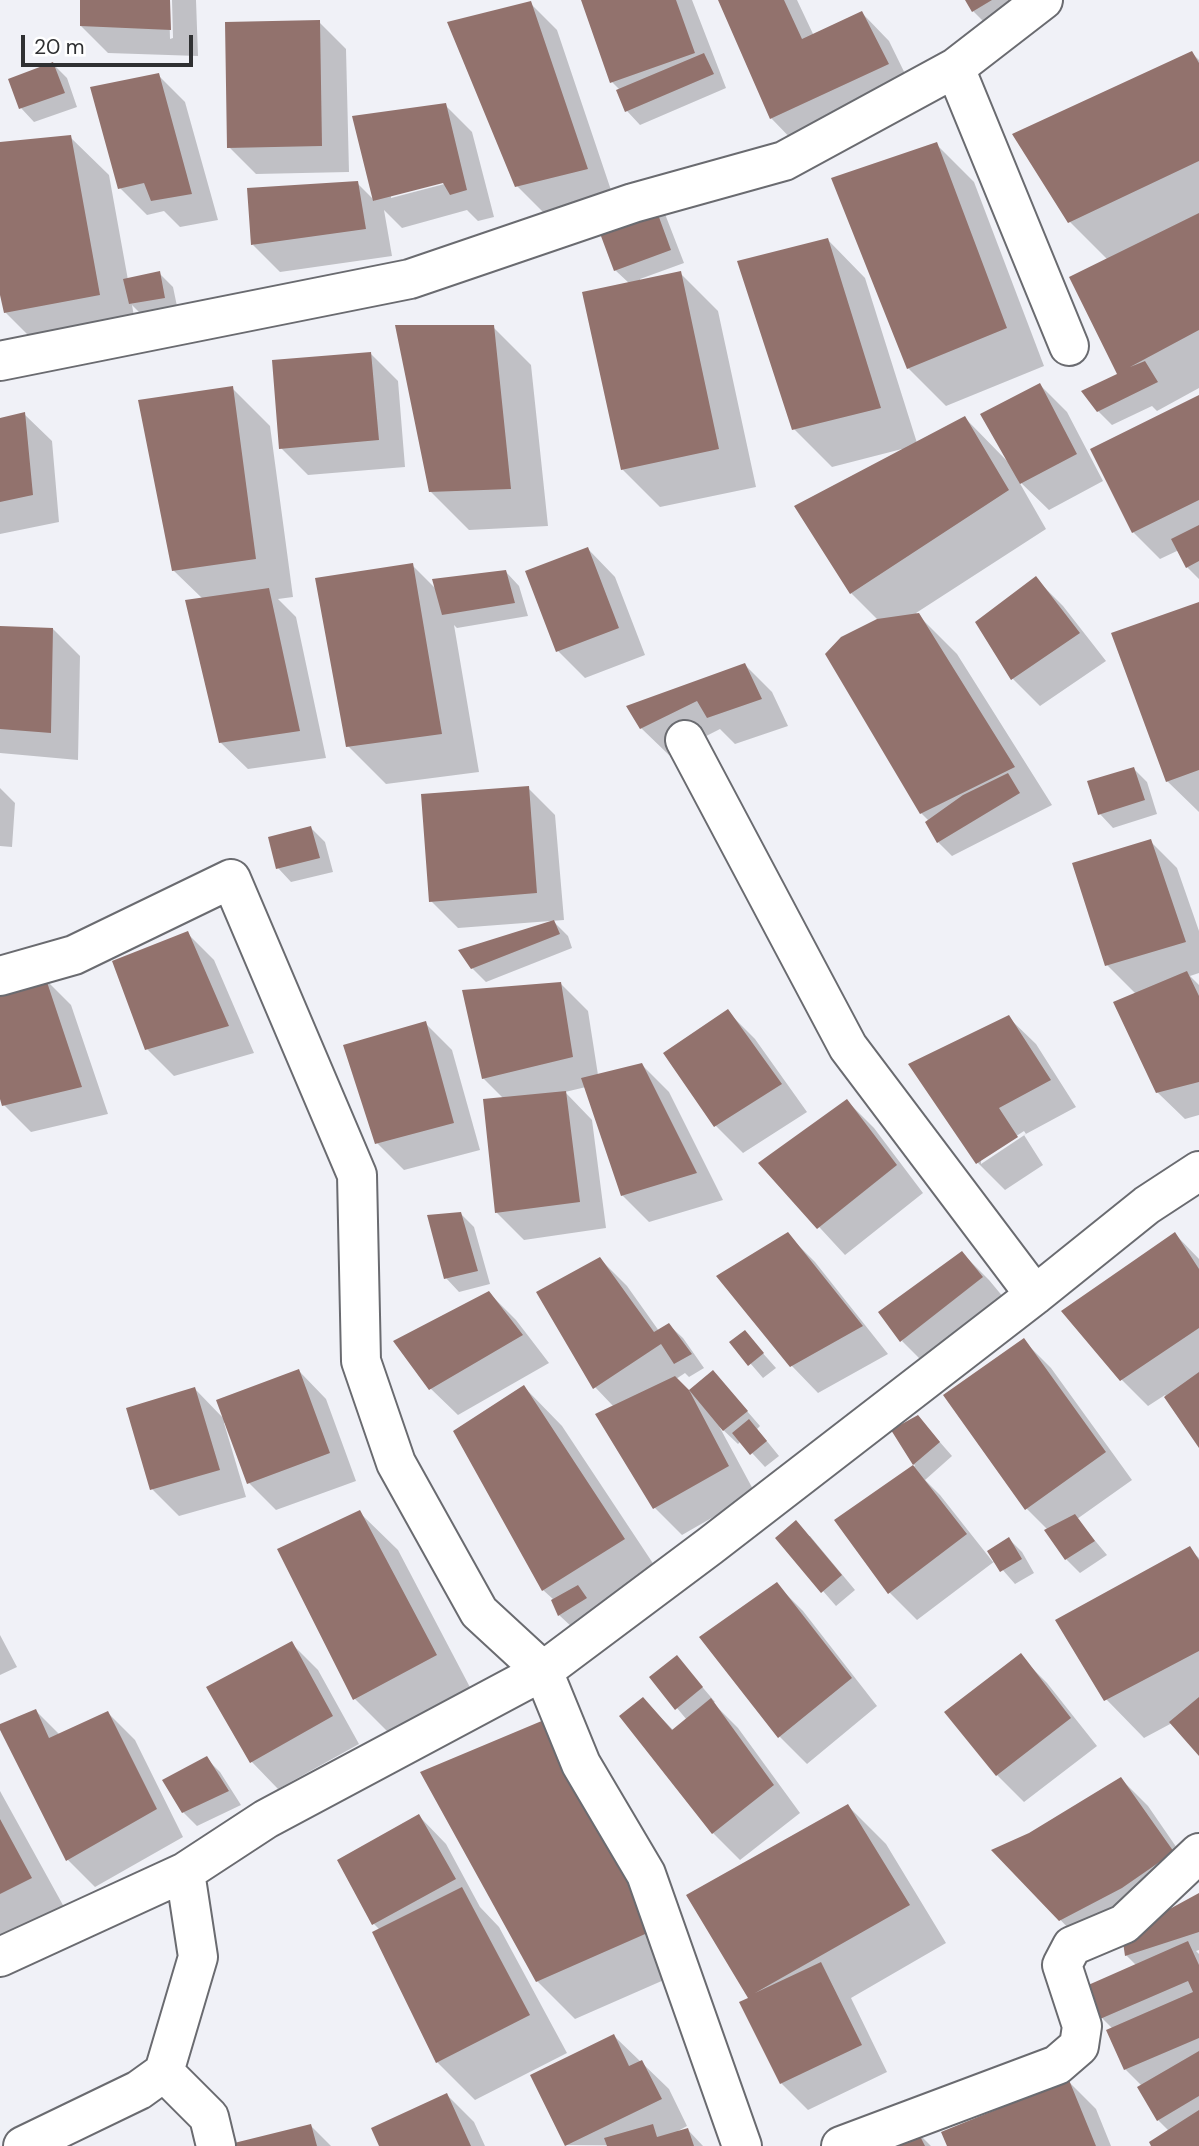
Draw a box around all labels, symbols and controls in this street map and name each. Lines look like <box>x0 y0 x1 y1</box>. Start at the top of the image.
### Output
scale bar <box>24 21 196 65</box>
text: 20 m <box>34 33 85 61</box>

